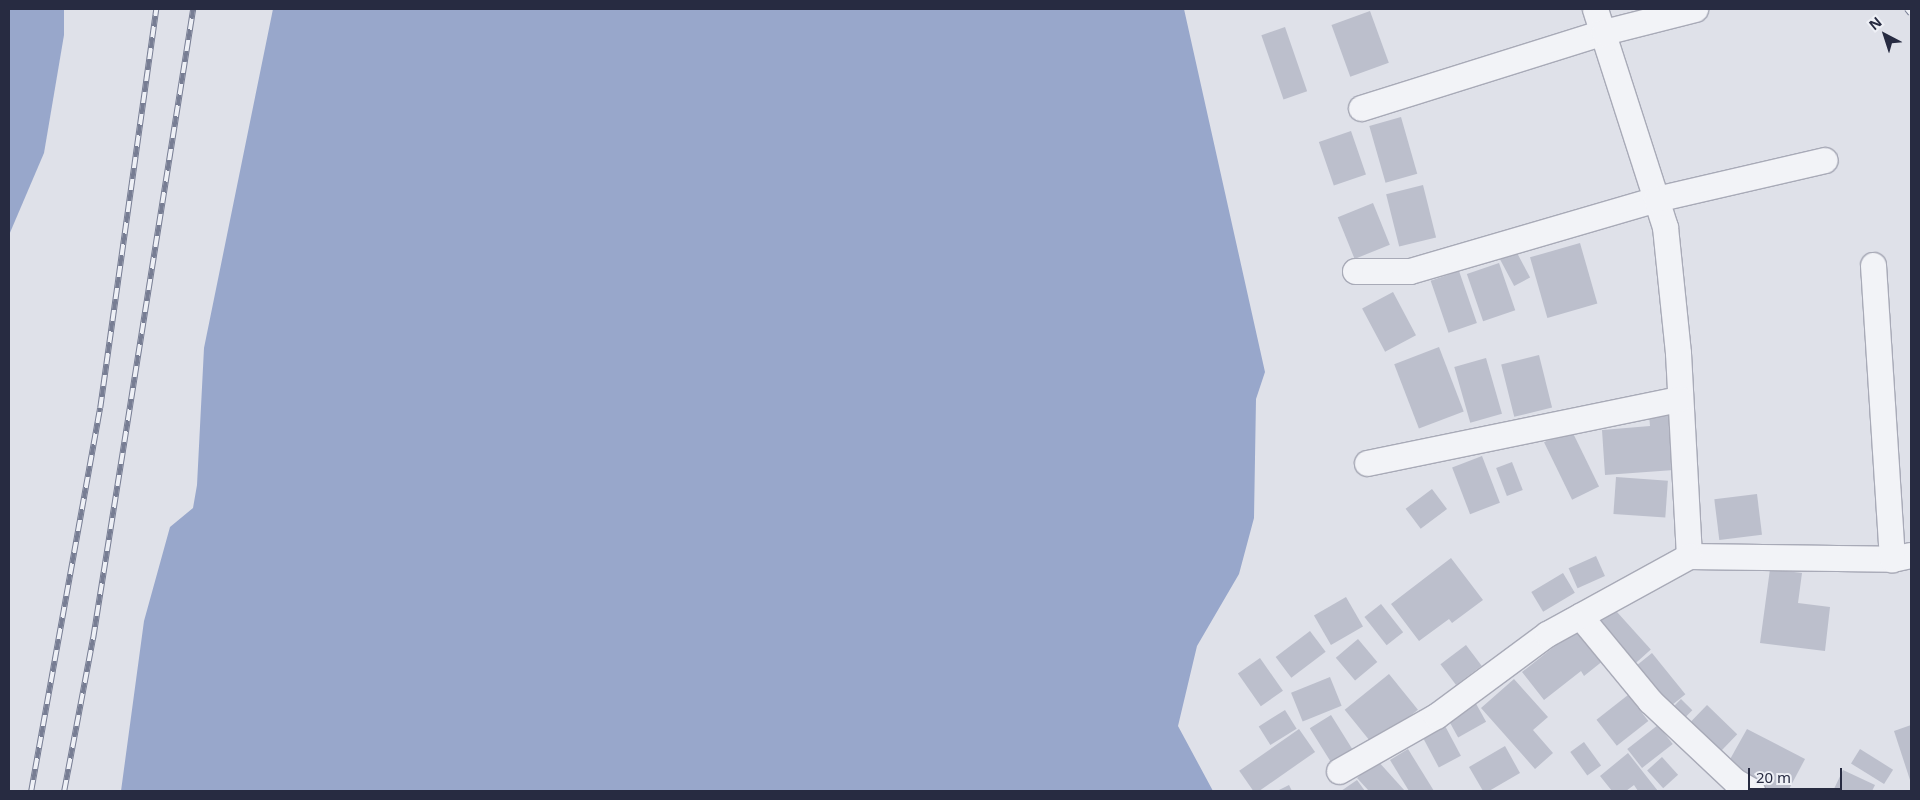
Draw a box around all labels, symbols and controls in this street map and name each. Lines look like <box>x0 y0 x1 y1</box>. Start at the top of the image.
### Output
north arrow <box>1860 10 1910 60</box>
text: N <box>1865 12 1886 34</box>
scale bar <box>1750 758 1844 790</box>
text: 20 m <box>1756 767 1791 787</box>

